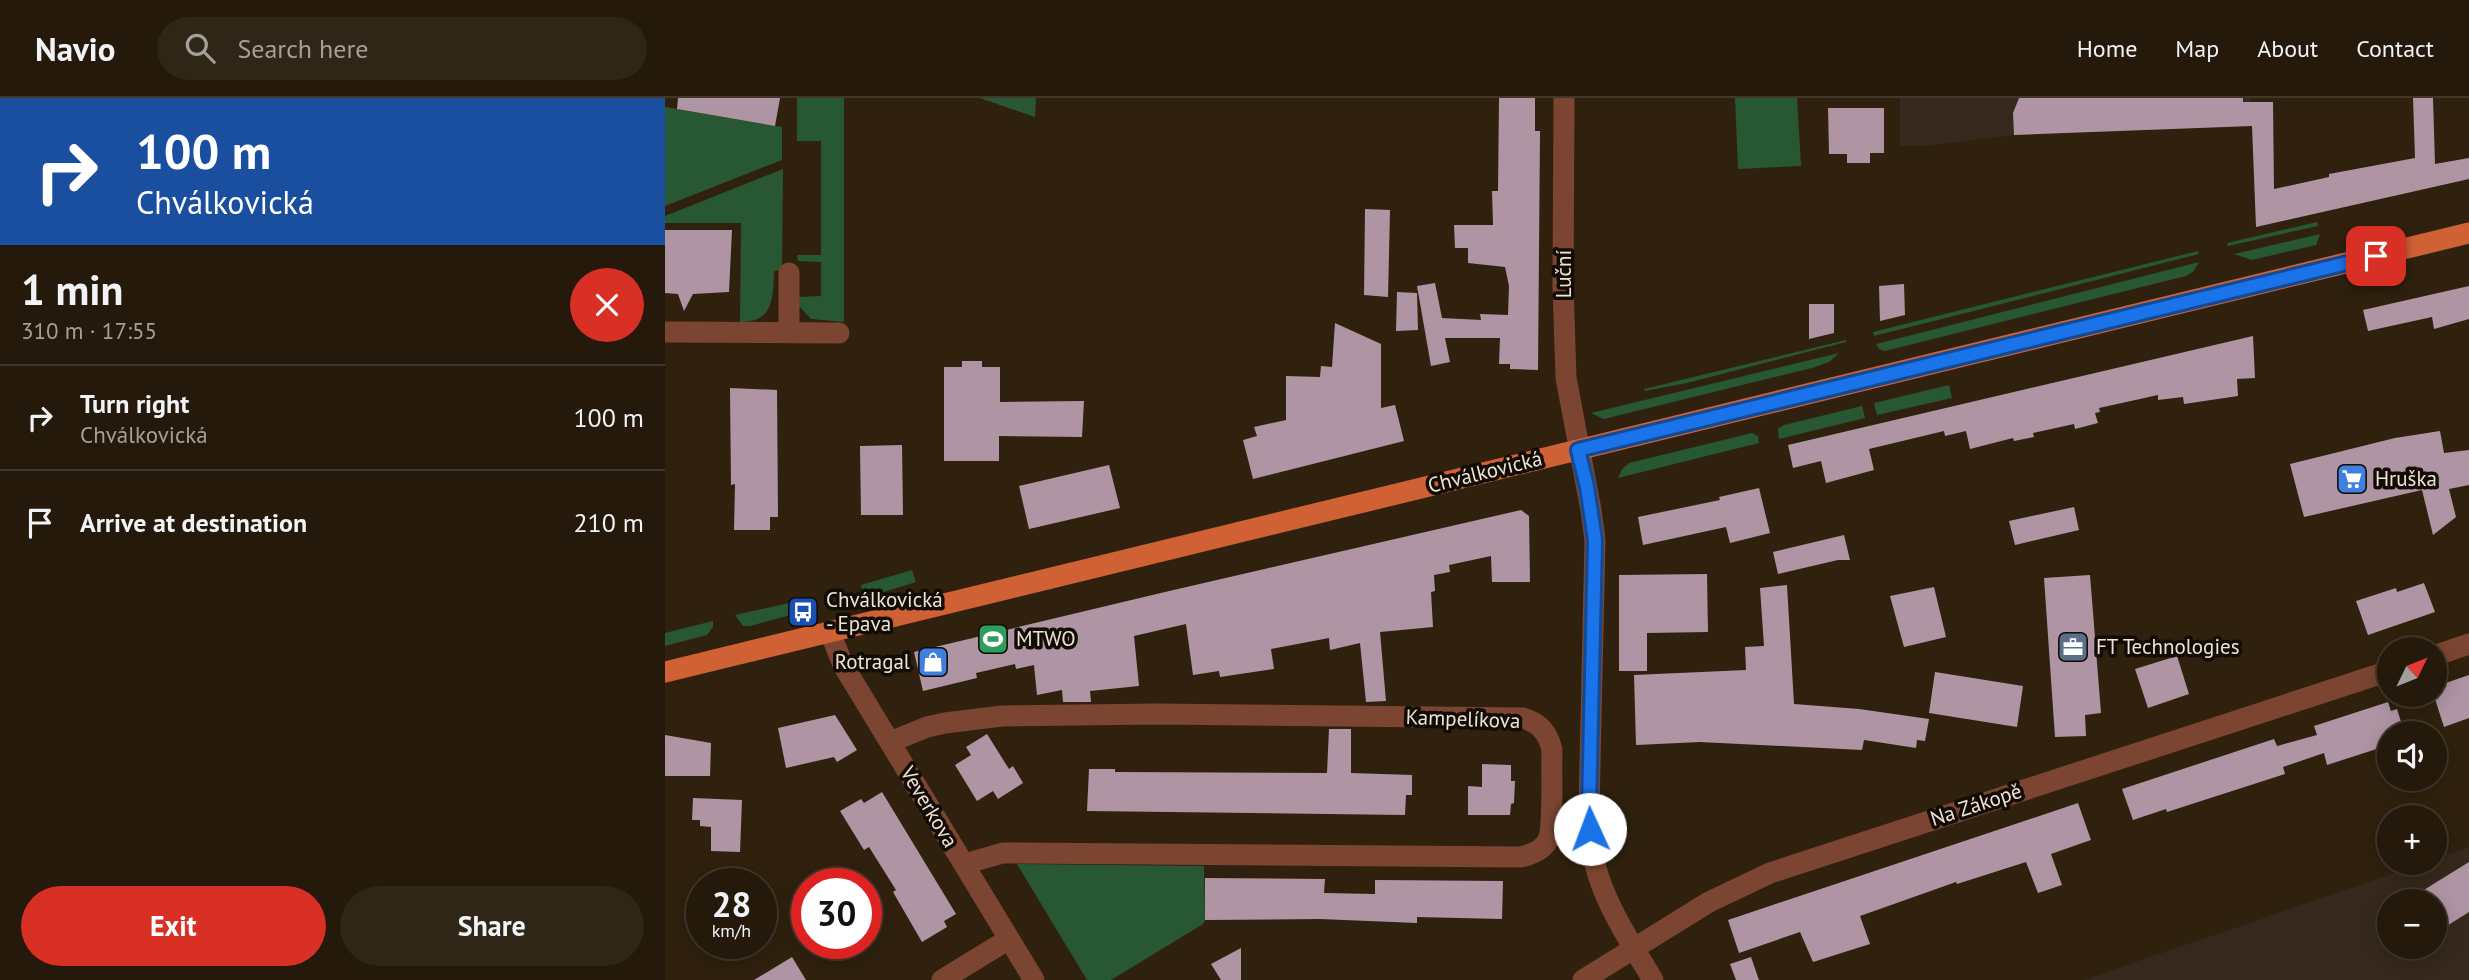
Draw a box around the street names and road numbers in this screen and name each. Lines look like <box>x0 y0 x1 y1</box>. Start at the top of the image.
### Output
street label: Luční <box>1550 249 1577 298</box>
street label: Chválkovická <box>1425 444 1545 499</box>
street label: Kampelíkova <box>1405 703 1521 734</box>
street label: Veverkova <box>894 760 964 852</box>
street label: Na Zákopě <box>1927 777 2025 832</box>

